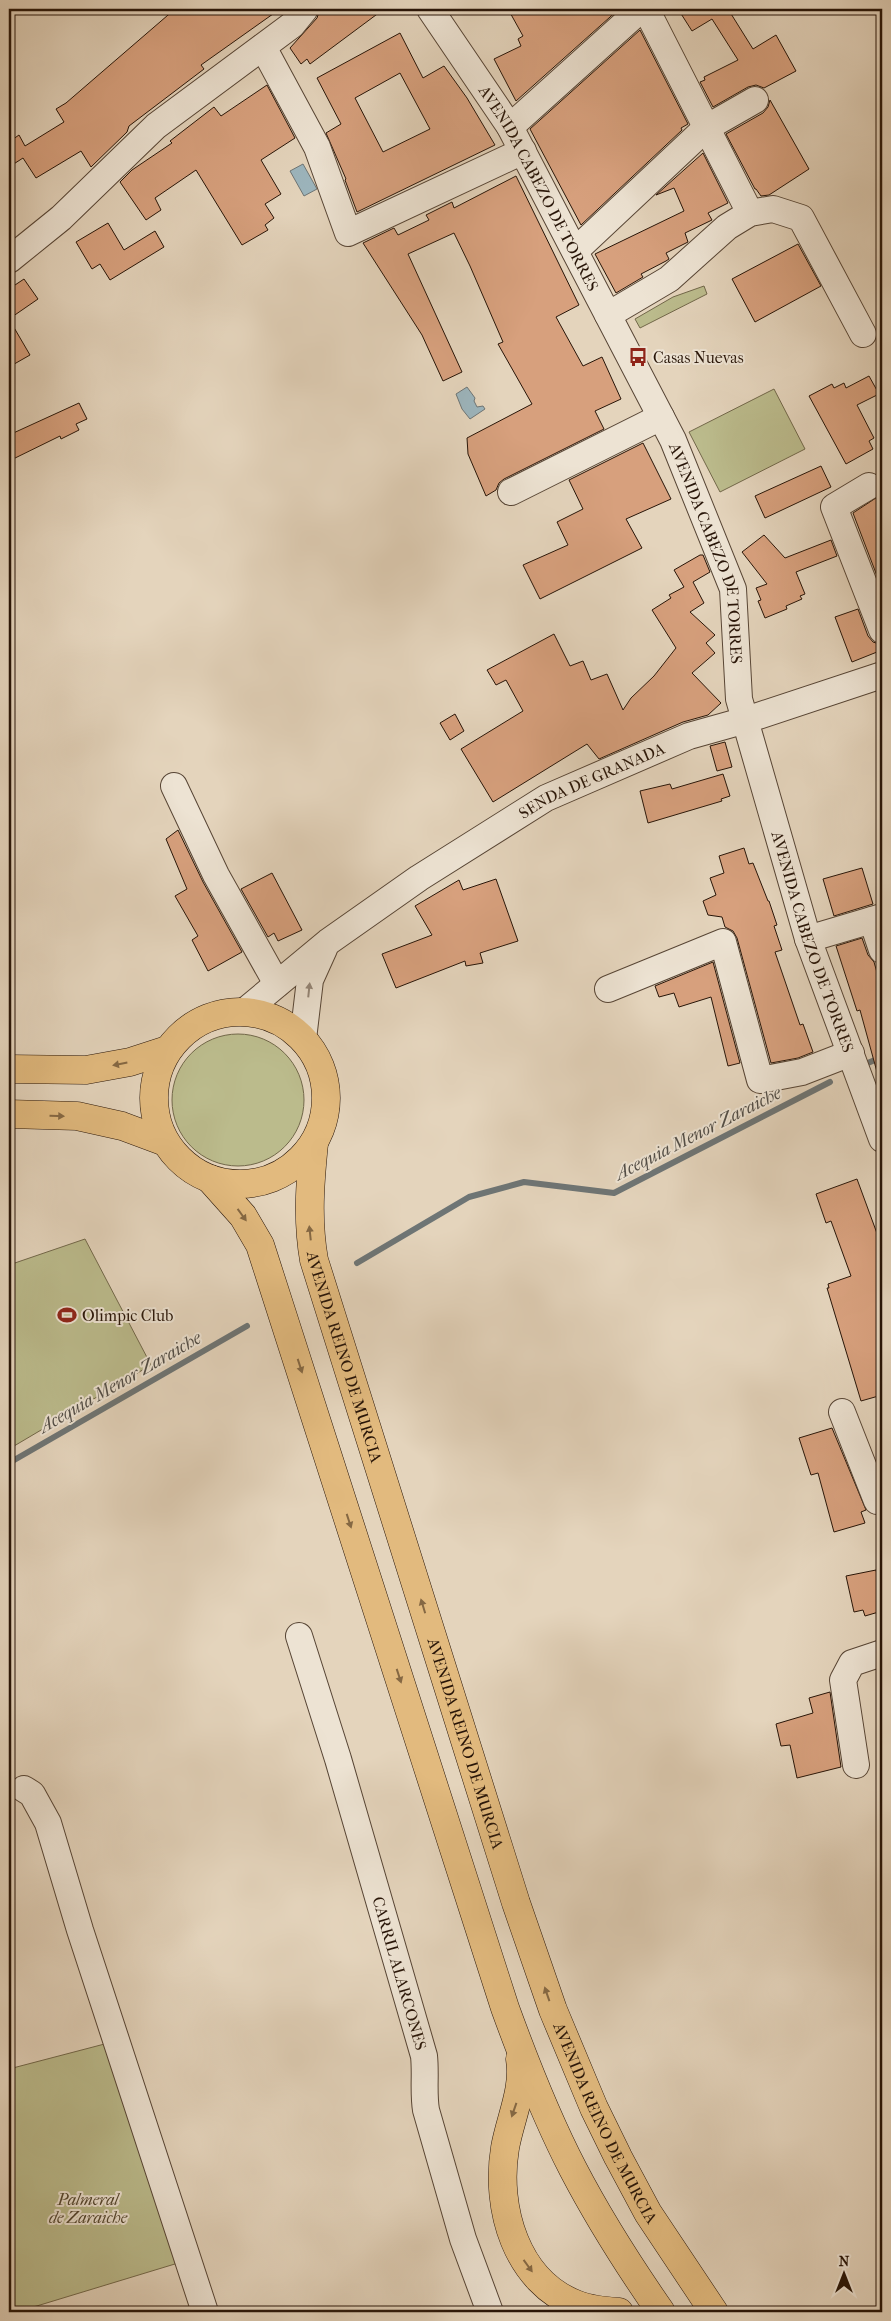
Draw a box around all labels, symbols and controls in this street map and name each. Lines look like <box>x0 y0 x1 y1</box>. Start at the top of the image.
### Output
street label: AVENIDA CABEZO DE TORRES <box>474 81 603 294</box>
bus stop icon: Casas Nuevas <box>627 346 649 368</box>
place label: Casas Nuevas <box>653 348 744 367</box>
street label: AVENIDA CABEZO DE TORRES <box>665 439 746 664</box>
street label: SENDA DE GRANADA <box>515 739 668 823</box>
street label: AVENIDA CABEZO DE TORRES <box>767 828 858 1055</box>
one-way arrow <box>305 982 313 998</box>
one-way arrow <box>112 1060 128 1068</box>
water label: Acequia Menor Zaraiche <box>610 1082 785 1185</box>
one-way arrow <box>50 1112 66 1120</box>
one-way arrow <box>237 1208 247 1222</box>
one-way arrow <box>306 1225 314 1241</box>
street label: AVENIDA REINO DE MURCIA <box>303 1249 386 1466</box>
sports icon: Olimpic Club <box>56 1304 78 1326</box>
place label: Olimpic Club <box>82 1306 173 1325</box>
water label: Acequia Menor Zaraiche <box>34 1327 206 1438</box>
one-way arrow <box>297 1359 305 1374</box>
one-way arrow <box>346 1514 354 1529</box>
one-way arrow <box>418 1599 426 1614</box>
street label: AVENIDA REINO DE MURCIA <box>423 1635 508 1852</box>
one-way arrow <box>395 1668 403 1683</box>
street label: CARRIL ALARCONES <box>368 1894 431 2052</box>
one-way arrow <box>543 1987 551 2002</box>
street label: AVENIDA REINO DE MURCIA <box>549 2019 661 2228</box>
one-way arrow <box>510 2103 518 2118</box>
park label: Palmeral de Zaraiche <box>49 2190 128 2227</box>
north arrow <box>818 2248 868 2298</box>
text: N <box>839 2253 850 2270</box>
one-way arrow <box>523 2259 533 2273</box>

